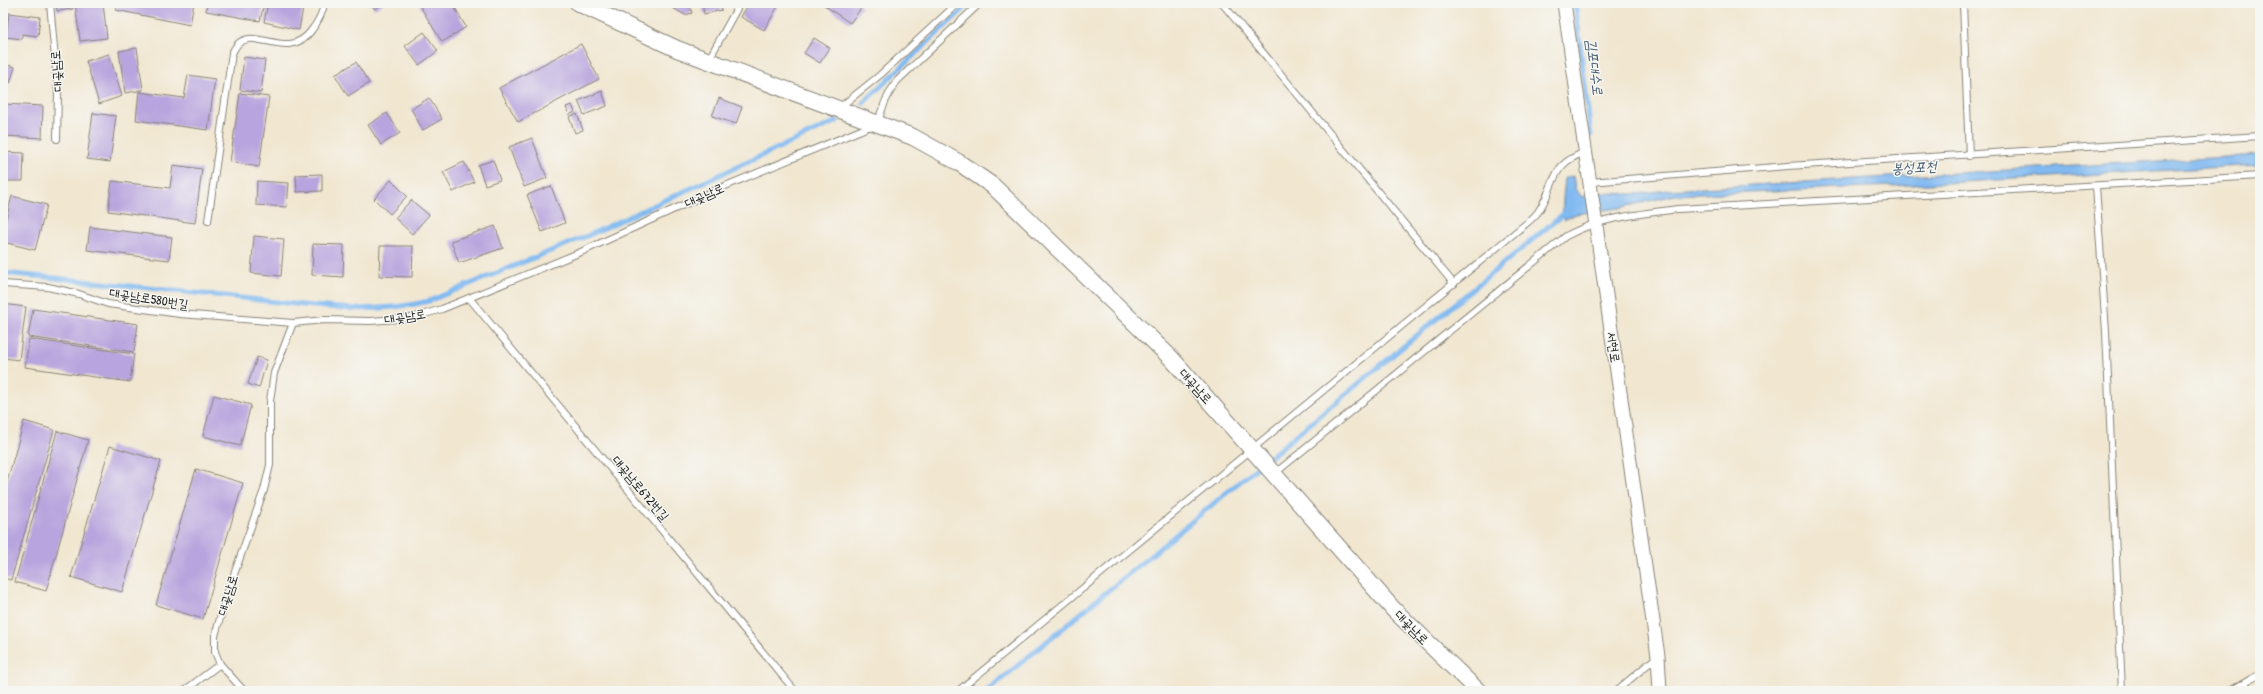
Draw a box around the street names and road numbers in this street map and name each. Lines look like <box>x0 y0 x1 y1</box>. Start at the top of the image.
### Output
street label: 대곶남로 <box>46 50 66 92</box>
street label: 대곶남로 <box>681 178 727 212</box>
street label: 대곶남로580번길 <box>108 283 190 313</box>
street label: 대곶남로 <box>383 304 427 328</box>
street label: 서현로 <box>1603 330 1625 364</box>
street label: 대곶남로 <box>1175 364 1217 408</box>
street label: 대곶남로672번길 <box>608 451 674 525</box>
street label: 대곶남로 <box>212 572 242 618</box>
street label: 대곶남로 <box>1391 606 1433 648</box>

